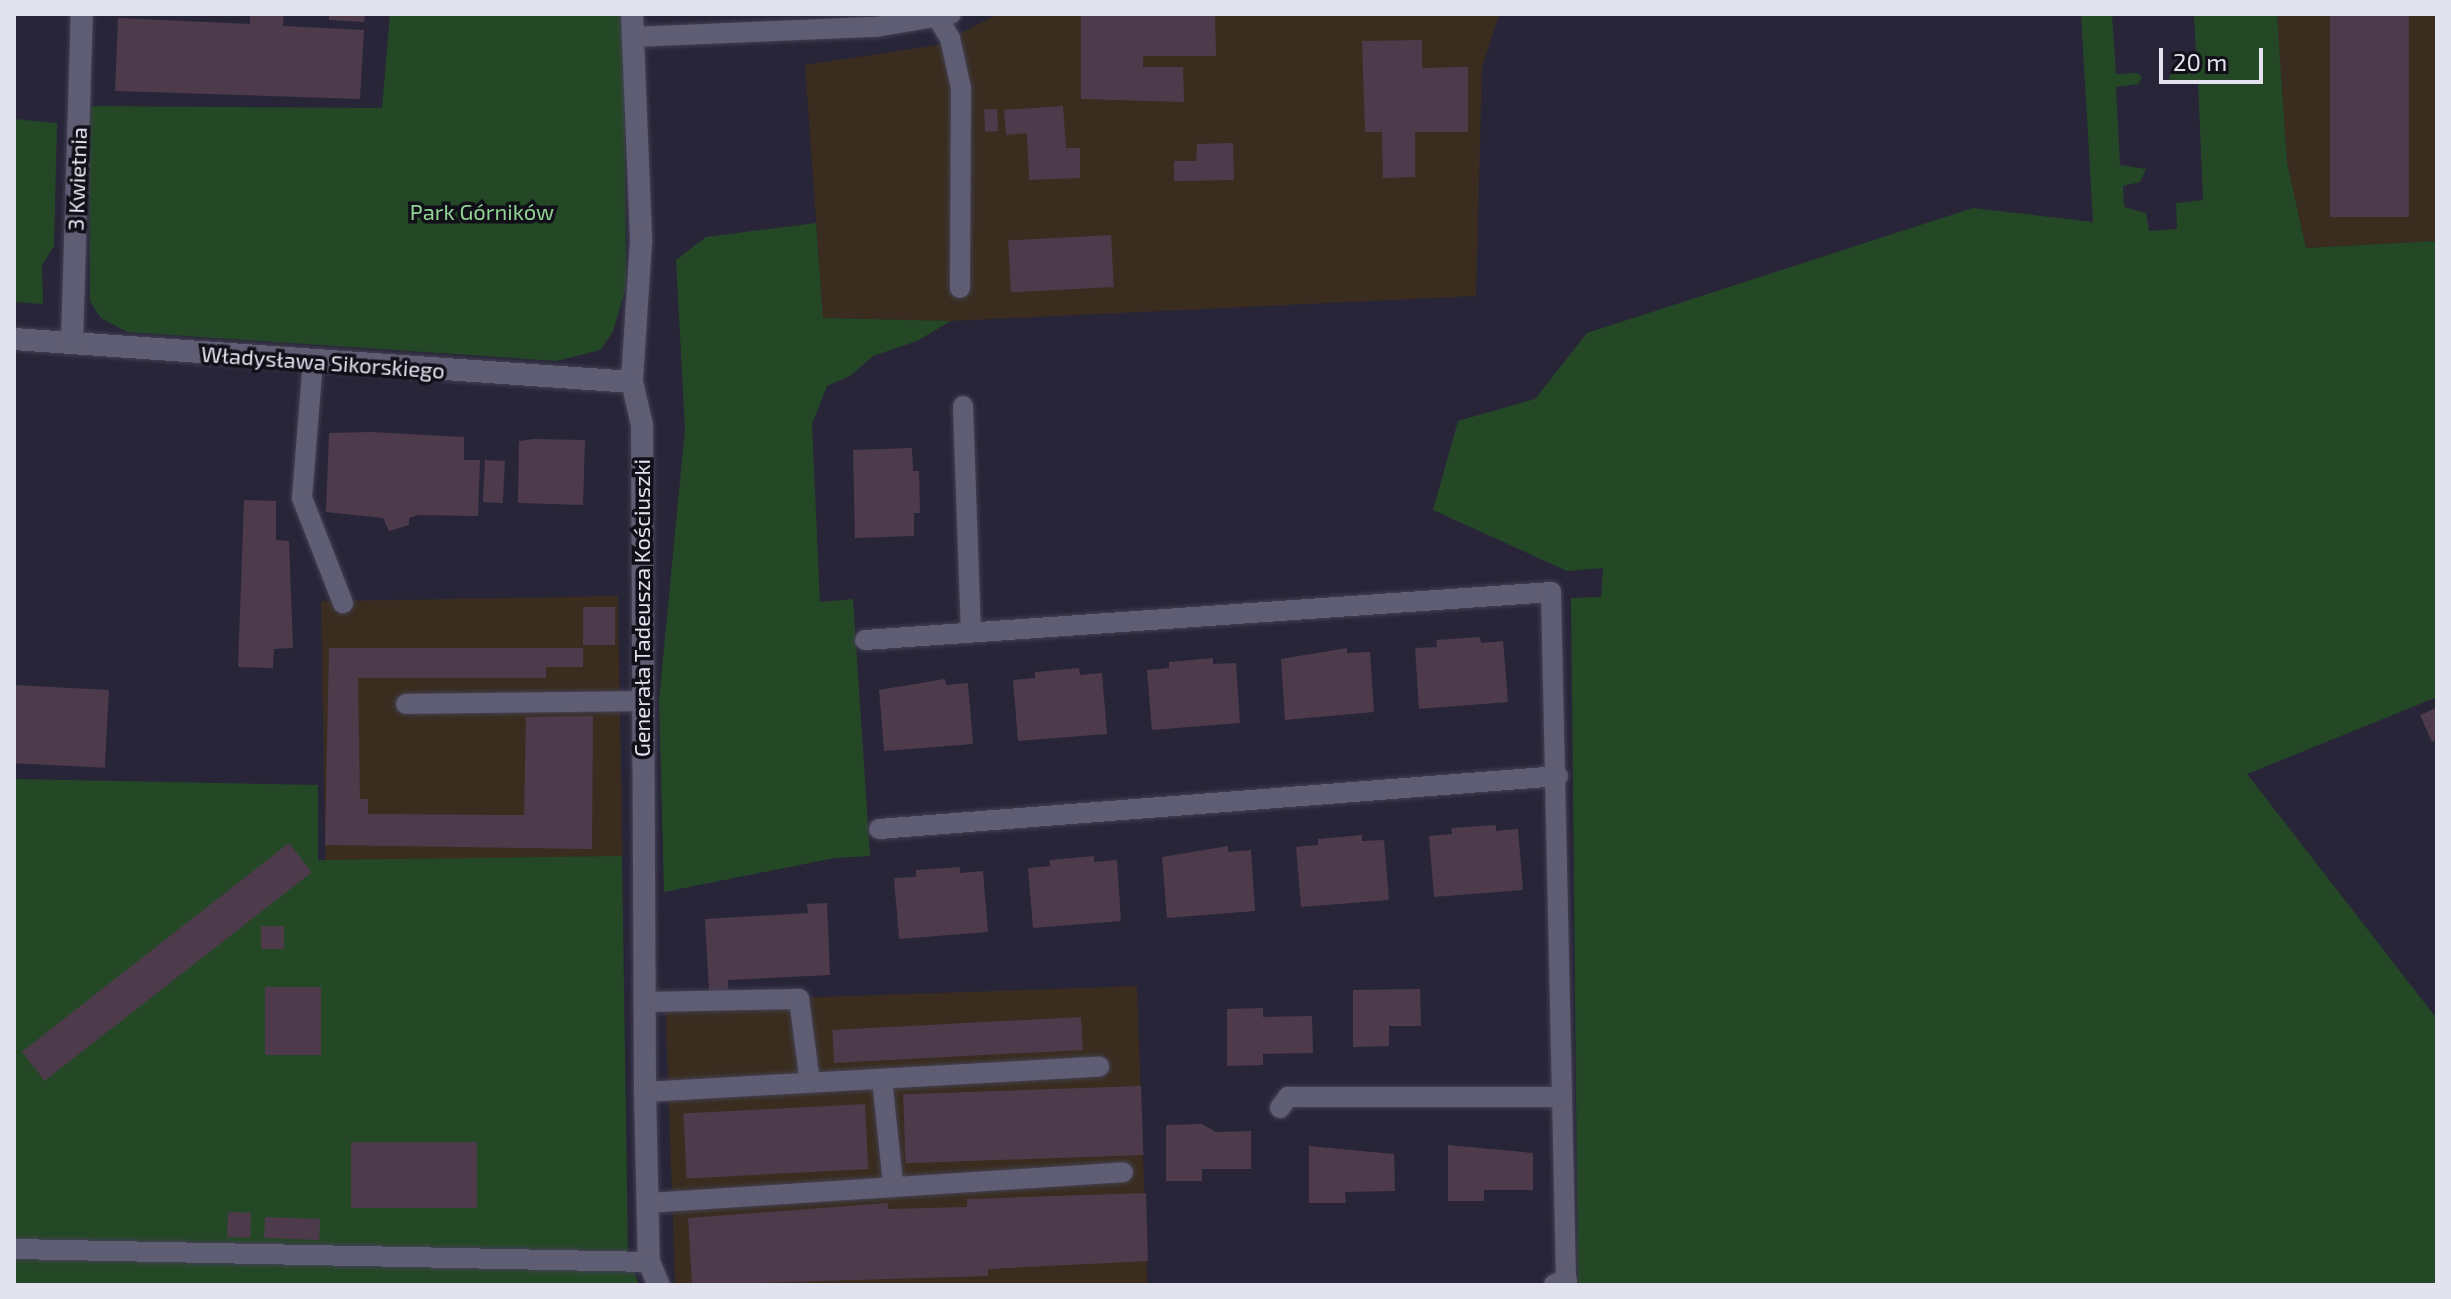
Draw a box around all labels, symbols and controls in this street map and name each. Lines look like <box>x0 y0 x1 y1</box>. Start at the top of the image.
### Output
scale bar <box>2163 32 2267 82</box>
text: 20 m <box>2173 47 2227 76</box>
street label: 3 Kwietnia <box>62 127 92 231</box>
park label: Park Górników <box>410 199 554 225</box>
street label: Władysława Sikorskiego <box>200 340 446 384</box>
street label: Generała Tadeusza Kościuszki <box>629 459 655 757</box>

